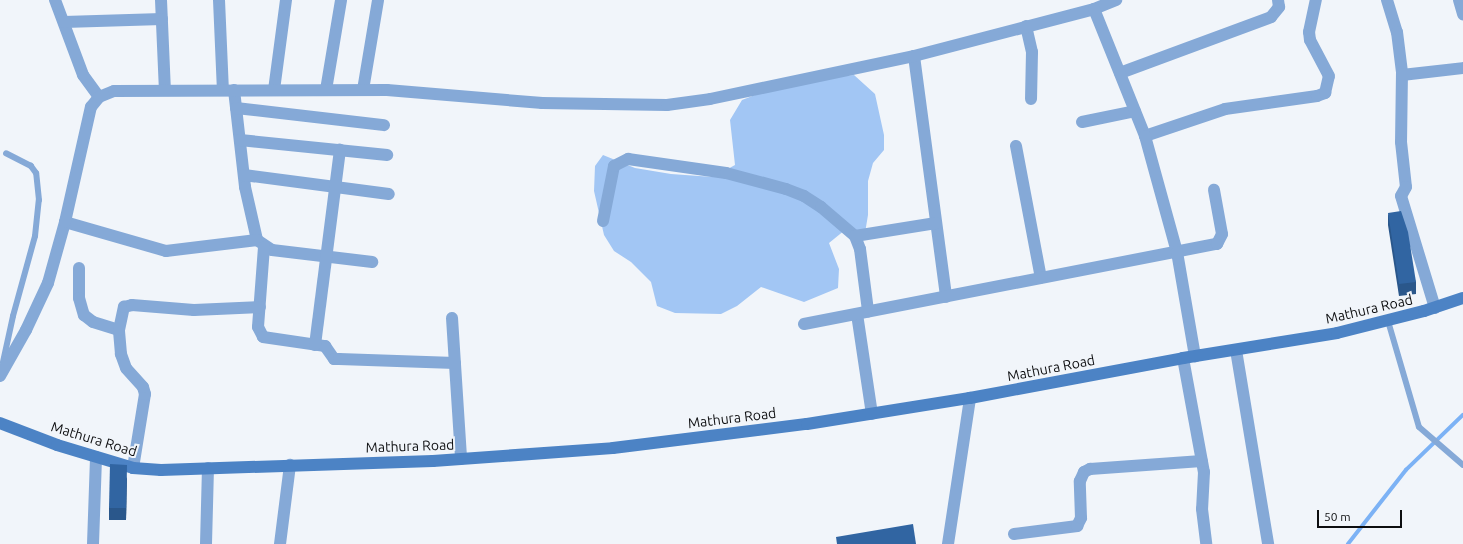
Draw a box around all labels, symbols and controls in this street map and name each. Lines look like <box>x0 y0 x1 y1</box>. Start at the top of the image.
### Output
street label: Mathura Road <box>1324 291 1414 327</box>
street label: Mathura Road <box>1006 351 1096 385</box>
street label: Mathura Road <box>687 404 777 432</box>
street label: Mathura Road <box>49 418 139 460</box>
street label: Mathura Road <box>365 436 455 456</box>
scale bar <box>1319 502 1404 528</box>
text: 50 m <box>1324 510 1351 523</box>

